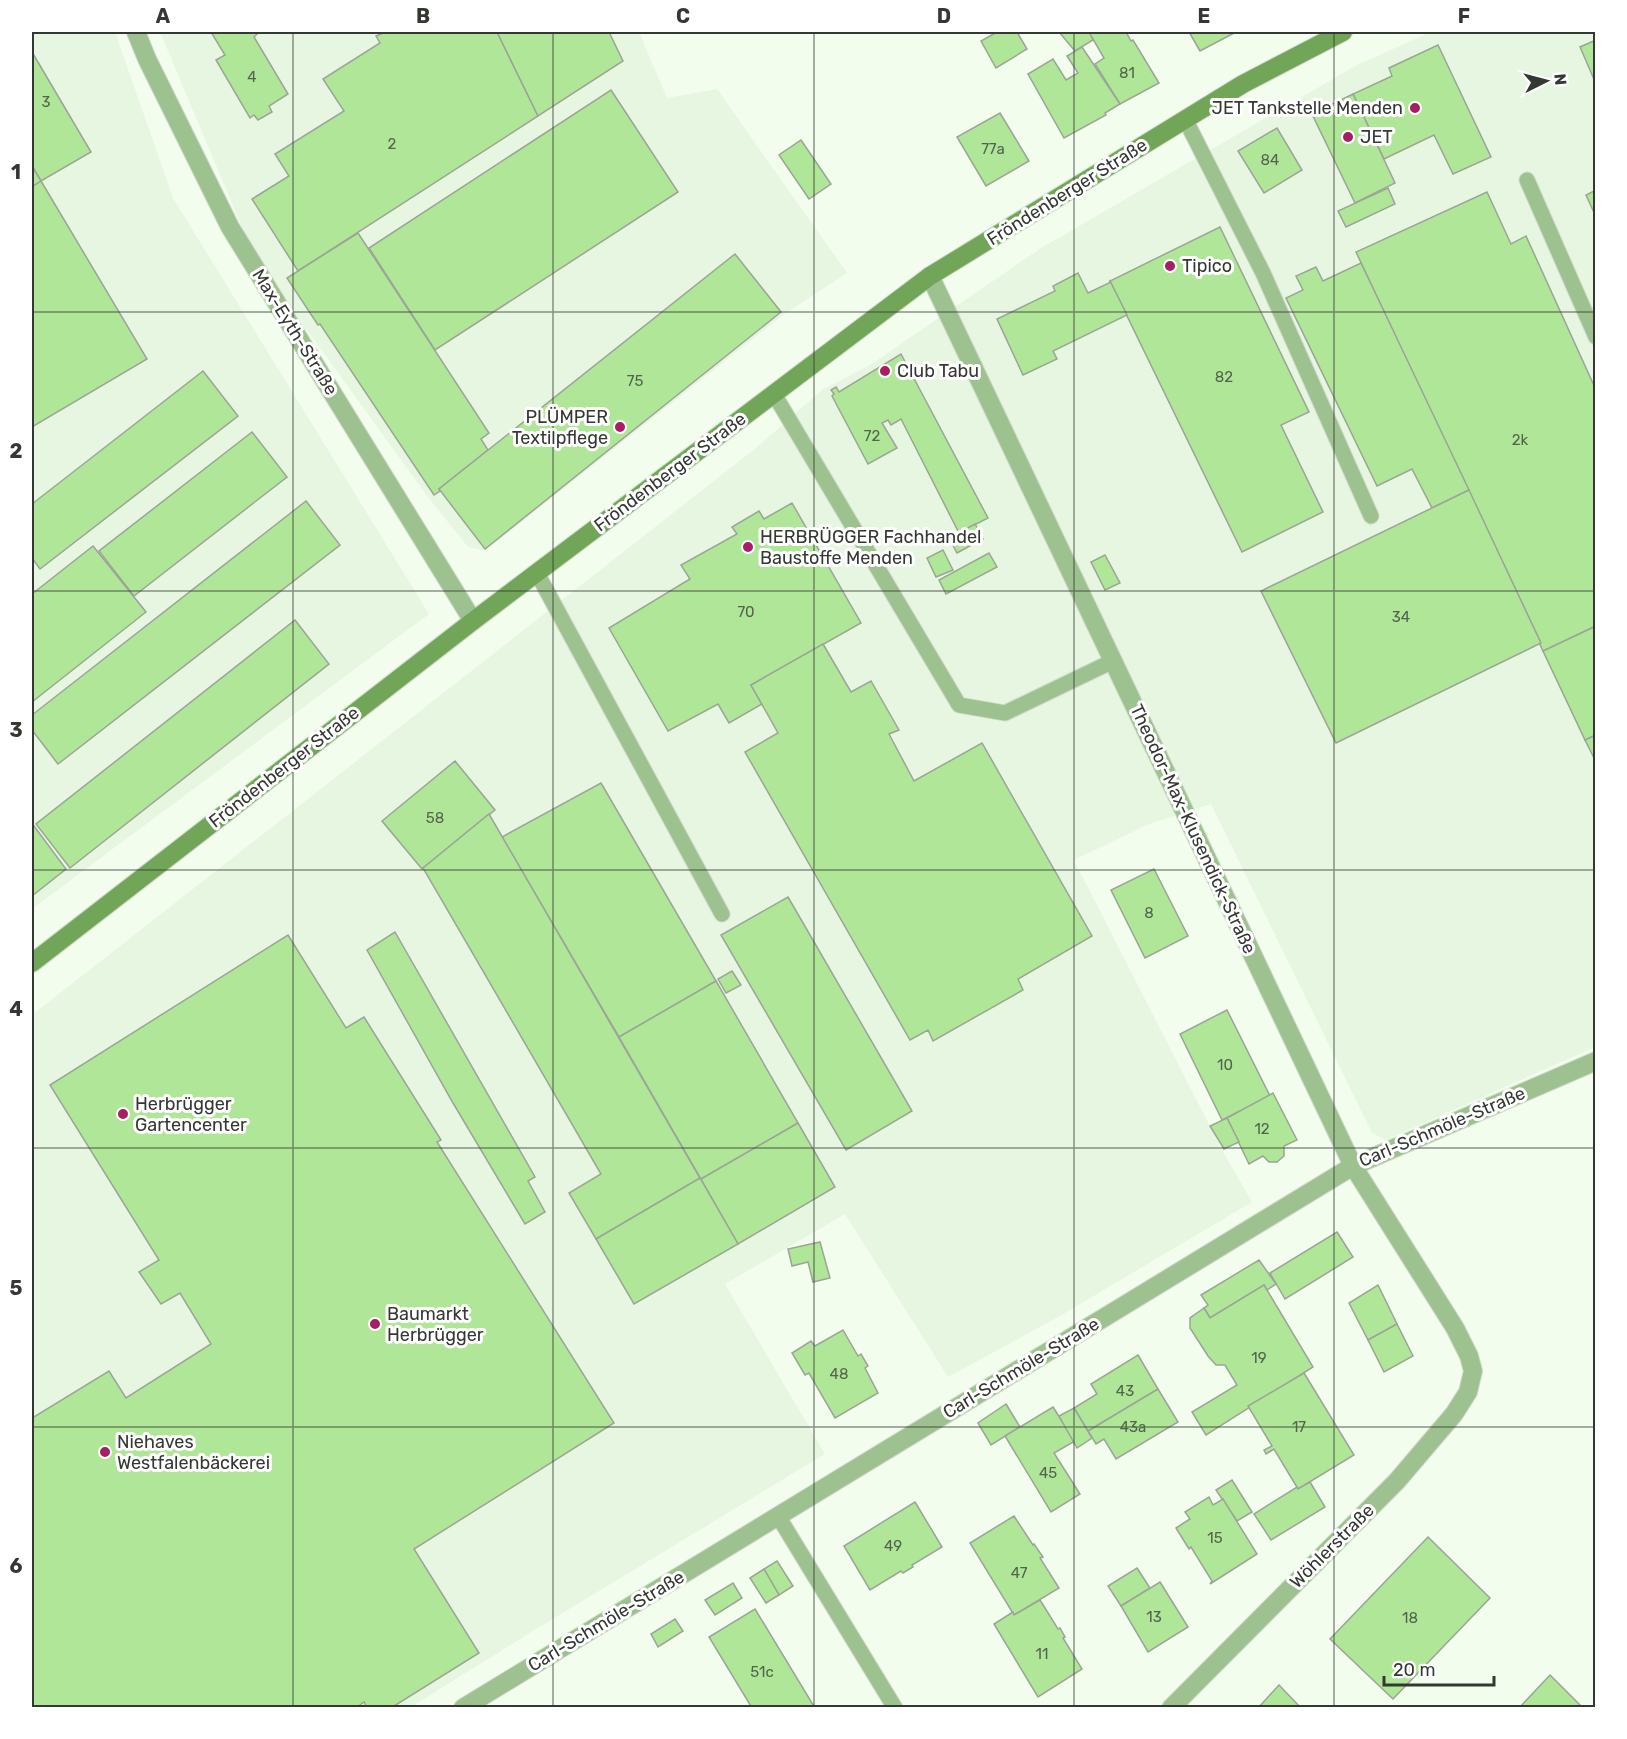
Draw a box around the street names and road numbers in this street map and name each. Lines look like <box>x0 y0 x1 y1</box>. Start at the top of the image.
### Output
street label: Fröndenberger Straße <box>983 134 1151 250</box>
street label: Max-Eyth-Straße <box>247 265 343 399</box>
street label: Fröndenberger Straße <box>590 408 750 536</box>
street label: Theodor-Max-Klusendick-Straße <box>1125 701 1261 957</box>
street label: Fröndenberger Straße <box>205 702 363 832</box>
street label: Carl-Schmöle-Straße <box>1356 1082 1528 1172</box>
street label: Carl-Schmöle-Straße <box>939 1313 1103 1423</box>
street label: Wöhlerstraße <box>1285 1499 1379 1593</box>
street label: Carl-Schmöle-Straße <box>524 1566 688 1676</box>

